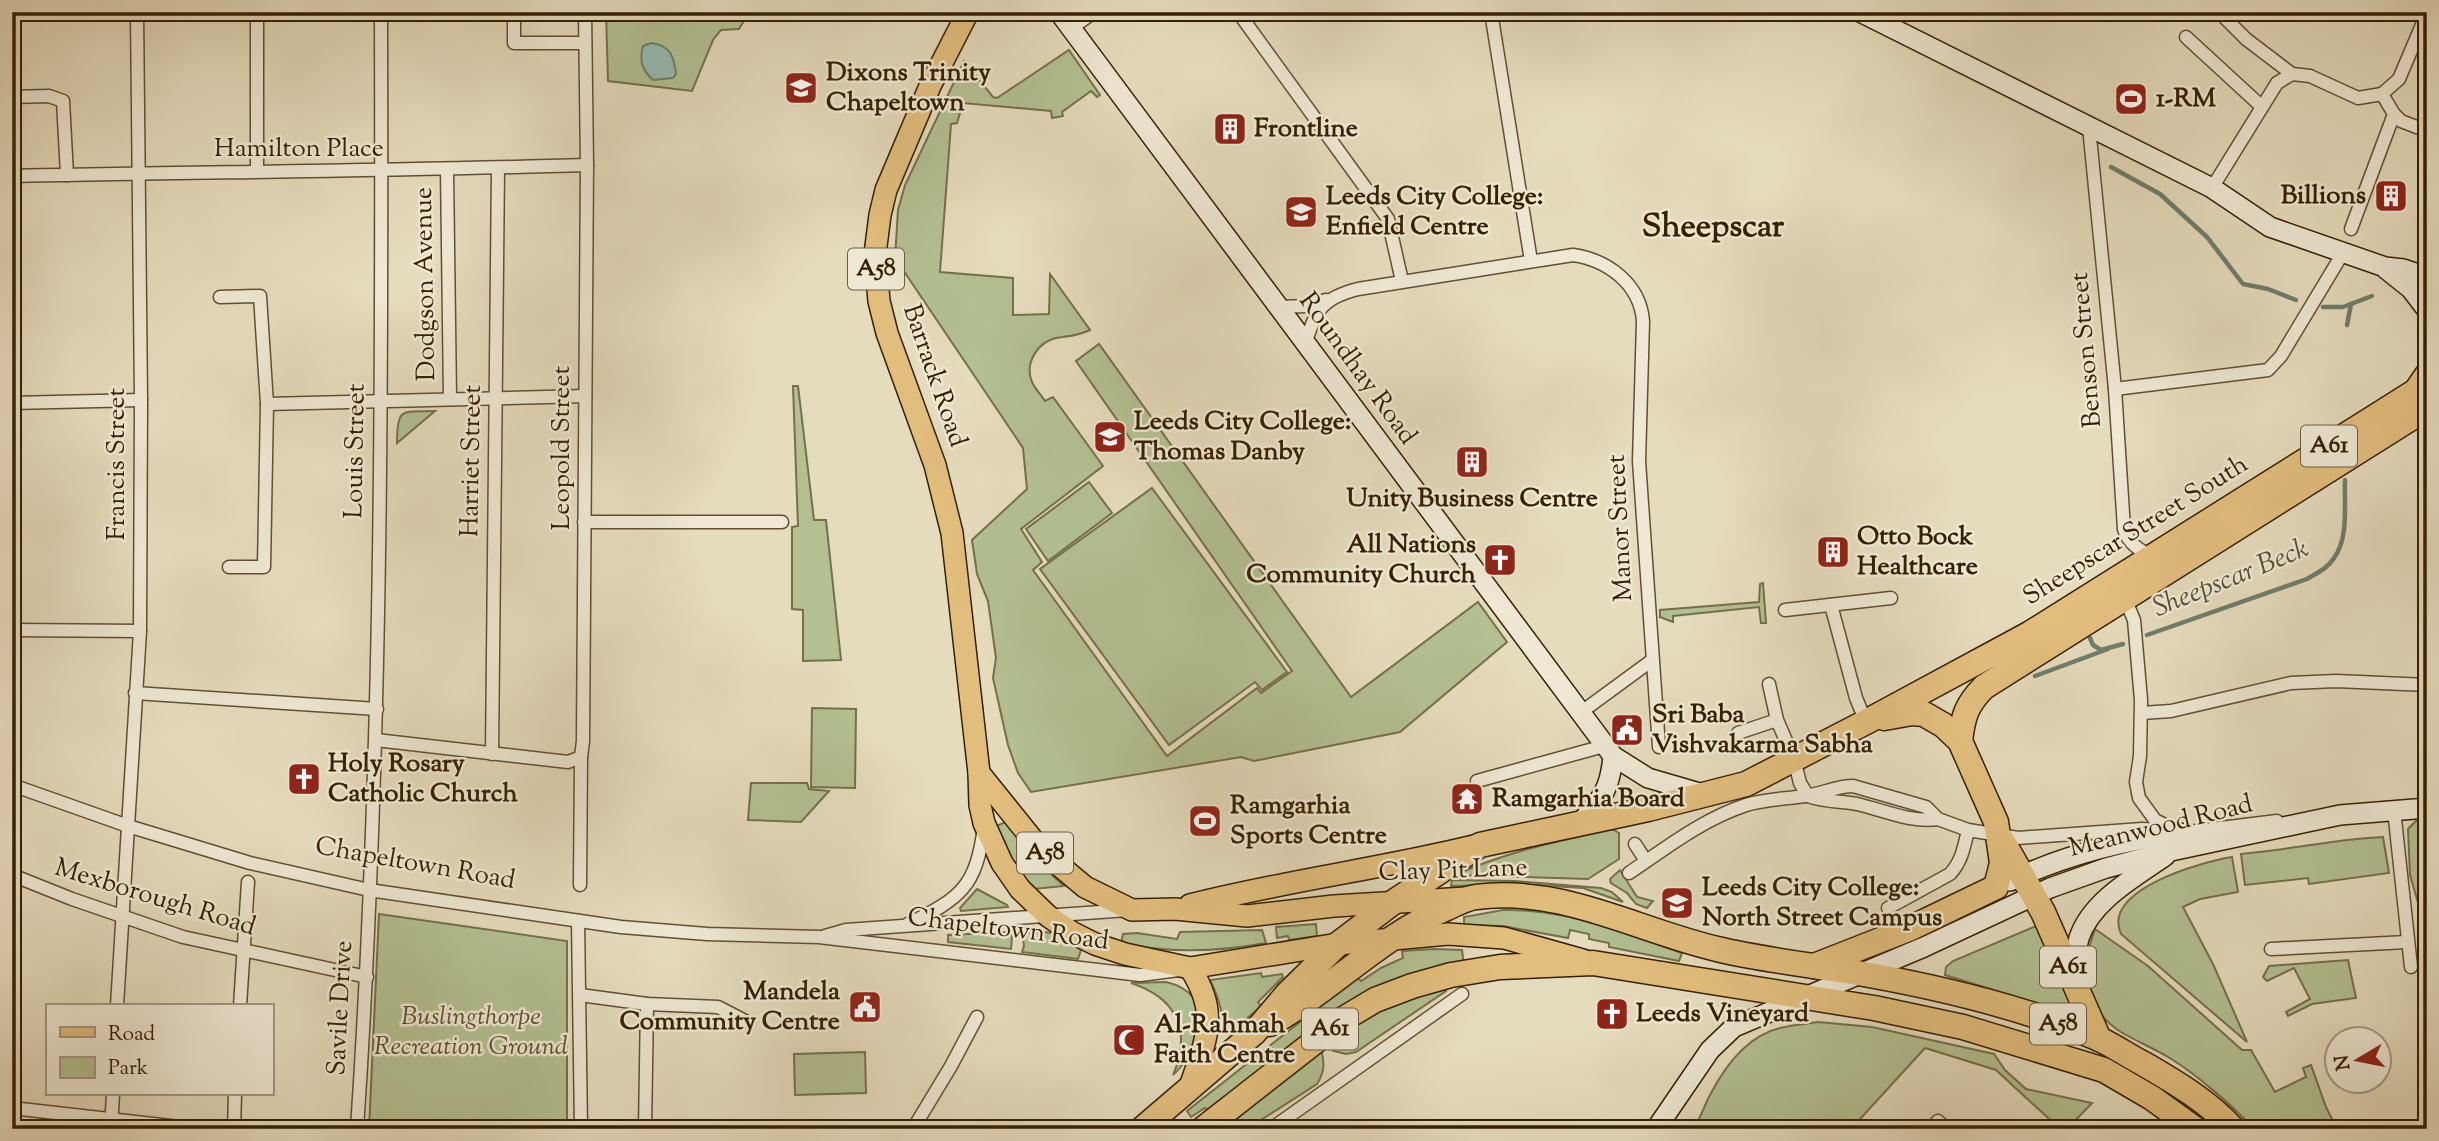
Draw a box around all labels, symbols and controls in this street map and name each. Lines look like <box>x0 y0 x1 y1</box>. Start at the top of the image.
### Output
place label: Dixons Trinity Chapeltown <box>826 55 991 122</box>
school or university icon: Dixons Trinity Chapeltown <box>782 69 820 107</box>
sports icon: 1-RM <box>2112 80 2150 118</box>
place label: 1-RM <box>2156 81 2216 118</box>
building icon: Frontline <box>1211 110 1249 148</box>
place label: Frontline <box>1254 111 1358 148</box>
street label: Hamilton Place <box>214 131 384 168</box>
building icon: Billions <box>2372 177 2410 215</box>
place label: Billions <box>2281 178 2366 215</box>
place label: Leeds City College: Enfield Centre <box>1326 179 1543 246</box>
street label: Dodgson Avenue <box>406 187 446 381</box>
school or university icon: Leeds City College: Enfield Centre <box>1282 193 1320 231</box>
district label: Sheepscar <box>1642 204 1785 252</box>
road number: A58 <box>848 248 904 290</box>
street label: Benson Street <box>2062 270 2112 429</box>
street label: Roundhay Road <box>1289 285 1425 453</box>
street label: Barrack Road <box>892 300 976 453</box>
street label: Leopold Street <box>544 366 581 530</box>
street label: Louis Street <box>336 383 376 519</box>
street label: Harriet Street <box>452 384 492 538</box>
street label: Francis Street <box>99 387 136 540</box>
place label: Leeds City College: Thomas Danby <box>1134 404 1351 471</box>
school or university icon: Leeds City College: Thomas Danby <box>1091 418 1129 456</box>
road number: A61 <box>2301 426 2357 466</box>
building icon: Unity Business Centre <box>1453 443 1491 481</box>
street label: Sheepscar Street South <box>2016 447 2256 615</box>
street label: Manor Street <box>1599 453 1643 603</box>
place label: Unity Business Centre <box>1346 481 1598 518</box>
place label: Otto Bock Healthcare <box>1857 519 1978 586</box>
place label: All Nations Community Church <box>1246 527 1477 594</box>
water label: Sheepscar Beck <box>2147 529 2315 628</box>
building icon: Otto Bock Healthcare <box>1814 533 1852 571</box>
church icon: All Nations Community Church <box>1481 541 1519 579</box>
place label: Sri Baba Vishvakarma Sabha <box>1652 697 1873 764</box>
public building icon: Sri Baba Vishvakarma Sabha <box>1608 711 1646 749</box>
place label: Holy Rosary Catholic Church <box>328 746 518 813</box>
church icon: Holy Rosary Catholic Church <box>285 760 323 798</box>
temple icon: Ramgarhia Board <box>1448 780 1486 818</box>
place label: Ramgarhia Board <box>1492 781 1685 818</box>
street label: Meanwood Road <box>2065 786 2257 868</box>
place label: Ramgarhia Sports Centre <box>1230 788 1387 855</box>
sports icon: Ramgarhia Sports Centre <box>1186 802 1224 840</box>
street label: Chapeltown Road <box>312 828 518 900</box>
road number: A58 <box>1017 832 1073 874</box>
street label: Mexborough Road <box>50 850 260 946</box>
street label: Clay Pit Lane <box>1378 850 1528 892</box>
place label: Leeds City College: North Street Campus <box>1702 870 1942 937</box>
school or university icon: Leeds City College: North Street Campus <box>1658 884 1696 922</box>
street label: Chapeltown Road <box>905 899 1111 961</box>
street label: Savile Drive <box>319 939 363 1077</box>
road number: A61 <box>2040 946 2096 987</box>
place label: Mandela Community Centre <box>620 974 840 1041</box>
public building icon: Mandela Community Centre <box>846 988 884 1026</box>
church icon: Leeds Vineyard <box>1593 995 1631 1033</box>
place label: Leeds Vineyard <box>1636 996 1809 1033</box>
park label: Buslingthorpe Recreation Ground <box>374 999 568 1066</box>
legend <box>46 1004 273 1096</box>
road number: A58 <box>2030 1004 2086 1044</box>
place label: Al-Rahmah Faith Centre <box>1154 1007 1295 1074</box>
road number: A61 <box>1302 1009 1358 1050</box>
text: Road <box>108 1020 155 1050</box>
mosque icon: Al-Rahmah Faith Centre <box>1110 1021 1148 1059</box>
north arrow <box>2324 1026 2394 1096</box>
text: N <box>2329 1053 2358 1072</box>
text: Park <box>108 1054 149 1084</box>

